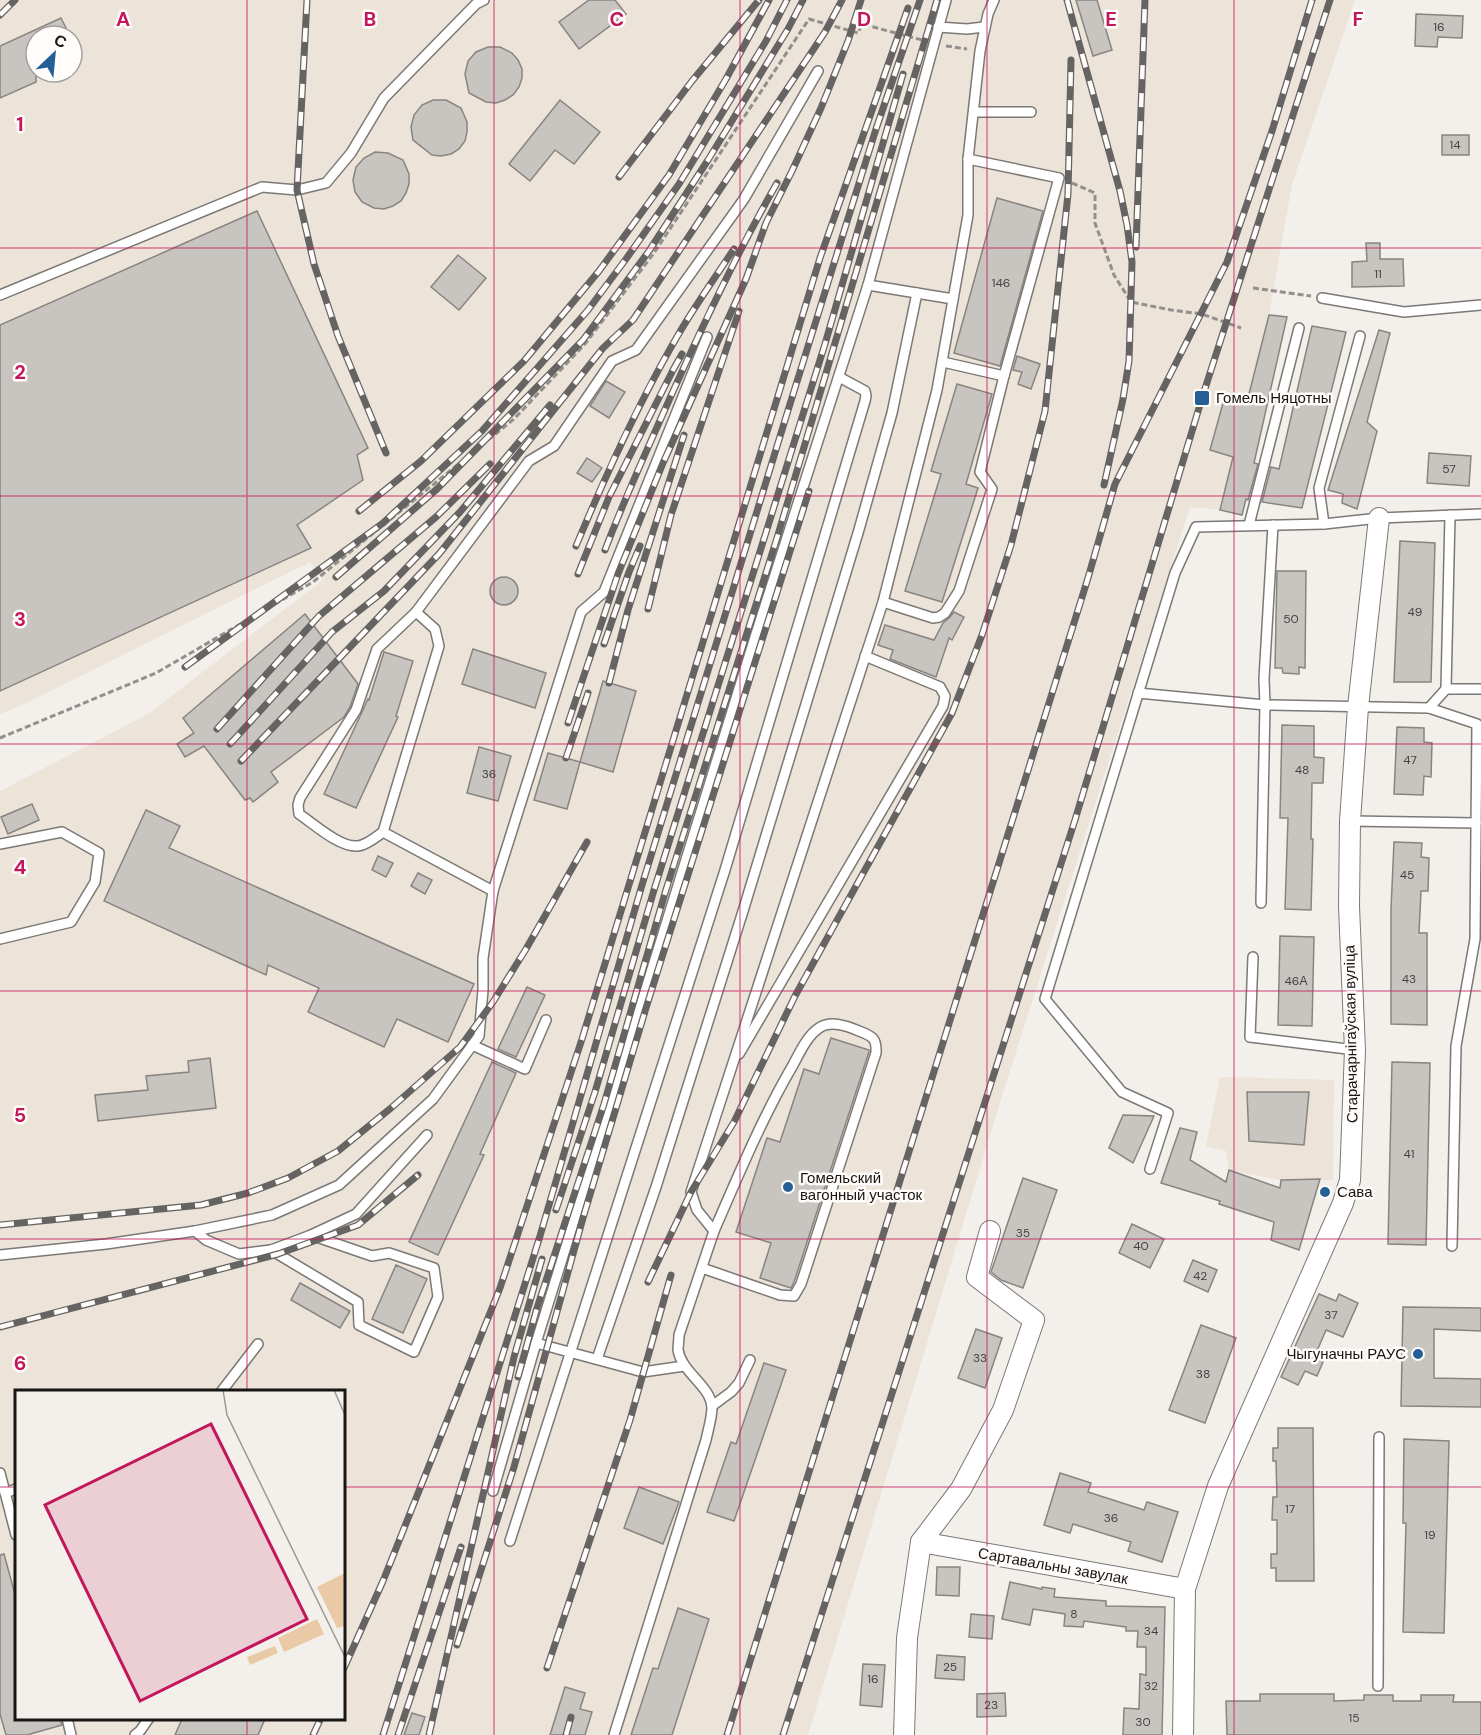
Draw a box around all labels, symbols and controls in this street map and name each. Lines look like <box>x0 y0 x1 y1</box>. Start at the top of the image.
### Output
text: A <box>116 6 130 32</box>
text: B <box>364 6 376 32</box>
text: C <box>610 6 624 32</box>
text: D <box>857 6 871 32</box>
text: E <box>1105 6 1117 32</box>
text: F <box>1352 6 1364 32</box>
house number: 16 <box>1433 19 1445 35</box>
north arrow <box>24 24 84 84</box>
text: С <box>51 29 71 53</box>
text: 1 <box>16 111 24 137</box>
house number: 14 <box>1449 137 1461 153</box>
house number: 11 <box>1374 266 1382 282</box>
house number: 146 <box>992 275 1010 291</box>
text: 2 <box>14 359 26 385</box>
place label: Гомель Няцотны <box>1216 388 1332 408</box>
marker: Гомель Няцотны <box>1193 389 1211 407</box>
house number: 57 <box>1442 461 1456 477</box>
house number: 49 <box>1408 604 1422 620</box>
text: 3 <box>14 606 26 632</box>
house number: 50 <box>1283 611 1299 627</box>
house number: 47 <box>1403 752 1417 768</box>
house number: 48 <box>1295 762 1309 778</box>
house number: 36 <box>482 766 496 782</box>
text: 4 <box>14 854 27 880</box>
house number: 45 <box>1400 867 1414 883</box>
street label: Старачарнігаўская вуліца <box>1339 944 1363 1123</box>
house number: 43 <box>1402 971 1416 987</box>
house number: 46А <box>1285 973 1307 989</box>
text: 5 <box>14 1102 26 1128</box>
house number: 41 <box>1403 1146 1415 1162</box>
place label: Гомельский вагонный участок <box>800 1168 923 1205</box>
marker: Гомельский вагонный участок <box>781 1180 795 1194</box>
place label: Сава <box>1337 1182 1373 1202</box>
marker: Сава <box>1318 1185 1332 1199</box>
house number: 35 <box>1016 1225 1030 1241</box>
house number: 40 <box>1133 1238 1149 1254</box>
house number: 42 <box>1193 1268 1207 1284</box>
house number: 37 <box>1324 1307 1338 1323</box>
place label: Чыгуначны РАУС <box>1286 1344 1406 1364</box>
marker: Чыгуначны РАУС <box>1411 1347 1425 1361</box>
text: 6 <box>14 1350 26 1376</box>
house number: 33 <box>973 1350 987 1366</box>
house number: 38 <box>1196 1366 1210 1382</box>
inset map <box>15 1390 345 1720</box>
house number: 17 <box>1285 1501 1295 1517</box>
house number: 36 <box>1104 1510 1118 1526</box>
house number: 19 <box>1424 1527 1436 1543</box>
street label: Сартавальны завулак <box>976 1543 1130 1589</box>
house number: 8 <box>1070 1606 1078 1622</box>
house number: 34 <box>1144 1623 1158 1639</box>
house number: 25 <box>943 1659 957 1675</box>
house number: 16 <box>867 1671 879 1687</box>
house number: 32 <box>1144 1678 1158 1694</box>
house number: 23 <box>984 1697 998 1713</box>
house number: 15 <box>1348 1710 1360 1726</box>
house number: 30 <box>1135 1714 1151 1730</box>

